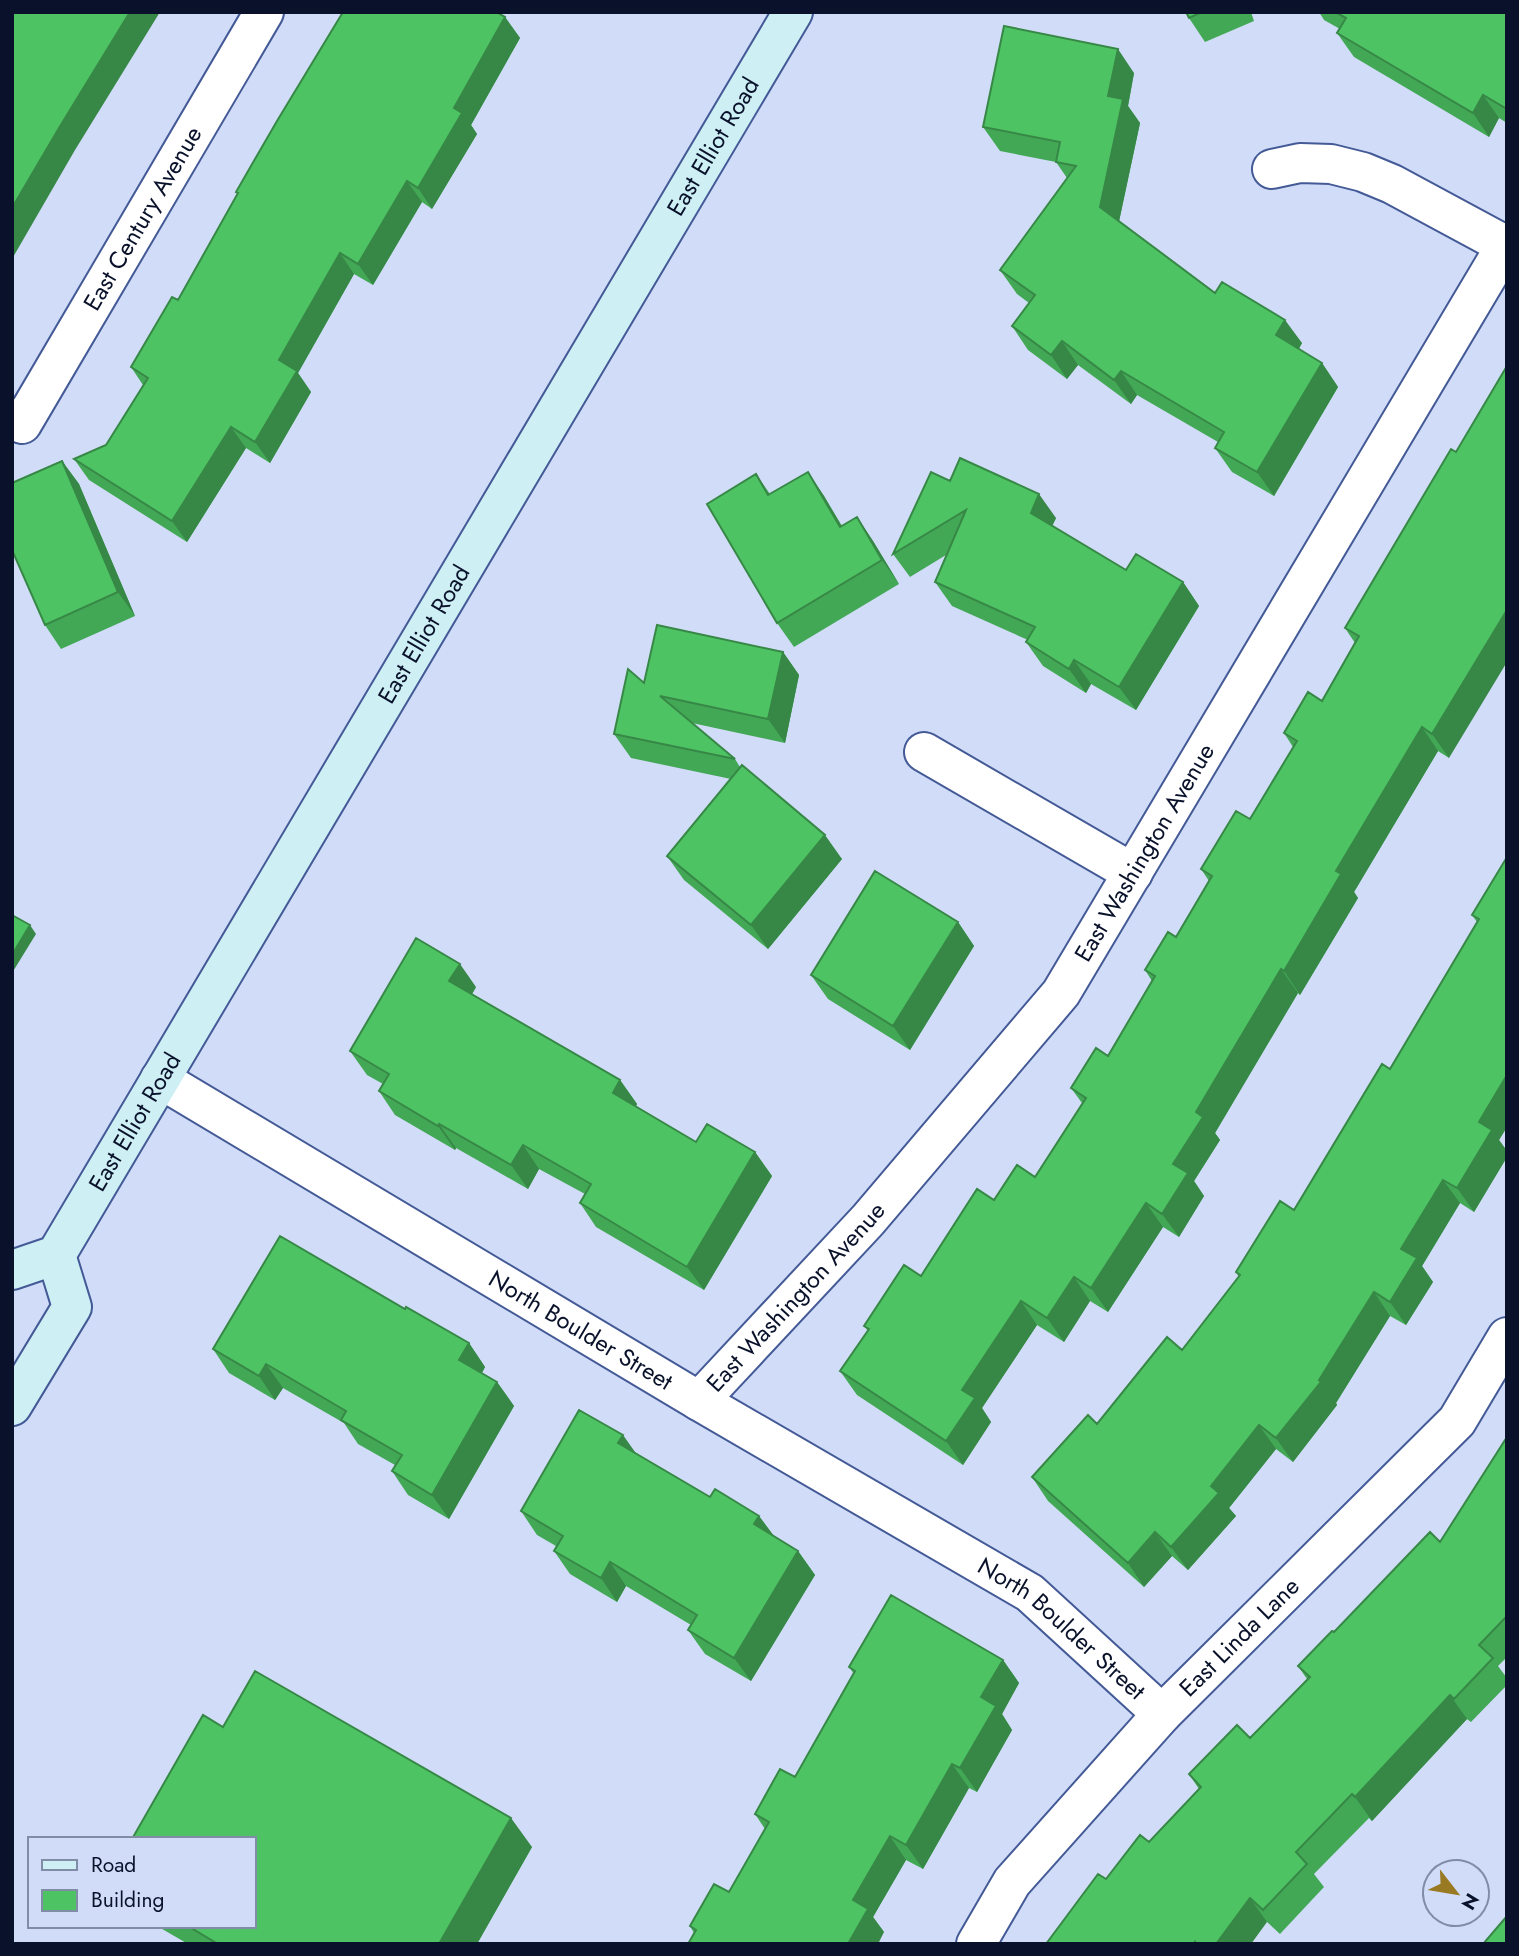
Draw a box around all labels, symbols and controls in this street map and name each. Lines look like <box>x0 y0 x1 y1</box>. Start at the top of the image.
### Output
street label: East Elliot Road <box>658 70 768 222</box>
street label: East Century Avenue <box>74 119 210 317</box>
street label: East Elliot Road <box>369 558 478 710</box>
street label: East Washington Avenue <box>1066 737 1223 968</box>
street label: East Elliot Road <box>80 1046 189 1198</box>
street label: East Washington Avenue <box>698 1194 893 1400</box>
street label: North Boulder Street <box>482 1261 680 1399</box>
street label: North Boulder Street <box>971 1548 1154 1708</box>
street label: East Linda Lane <box>1171 1569 1307 1704</box>
legend <box>28 1837 256 1928</box>
text: Road <box>91 1850 136 1880</box>
north arrow <box>1421 1858 1491 1928</box>
text: Building <box>91 1885 164 1915</box>
text: N <box>1455 1888 1486 1915</box>

